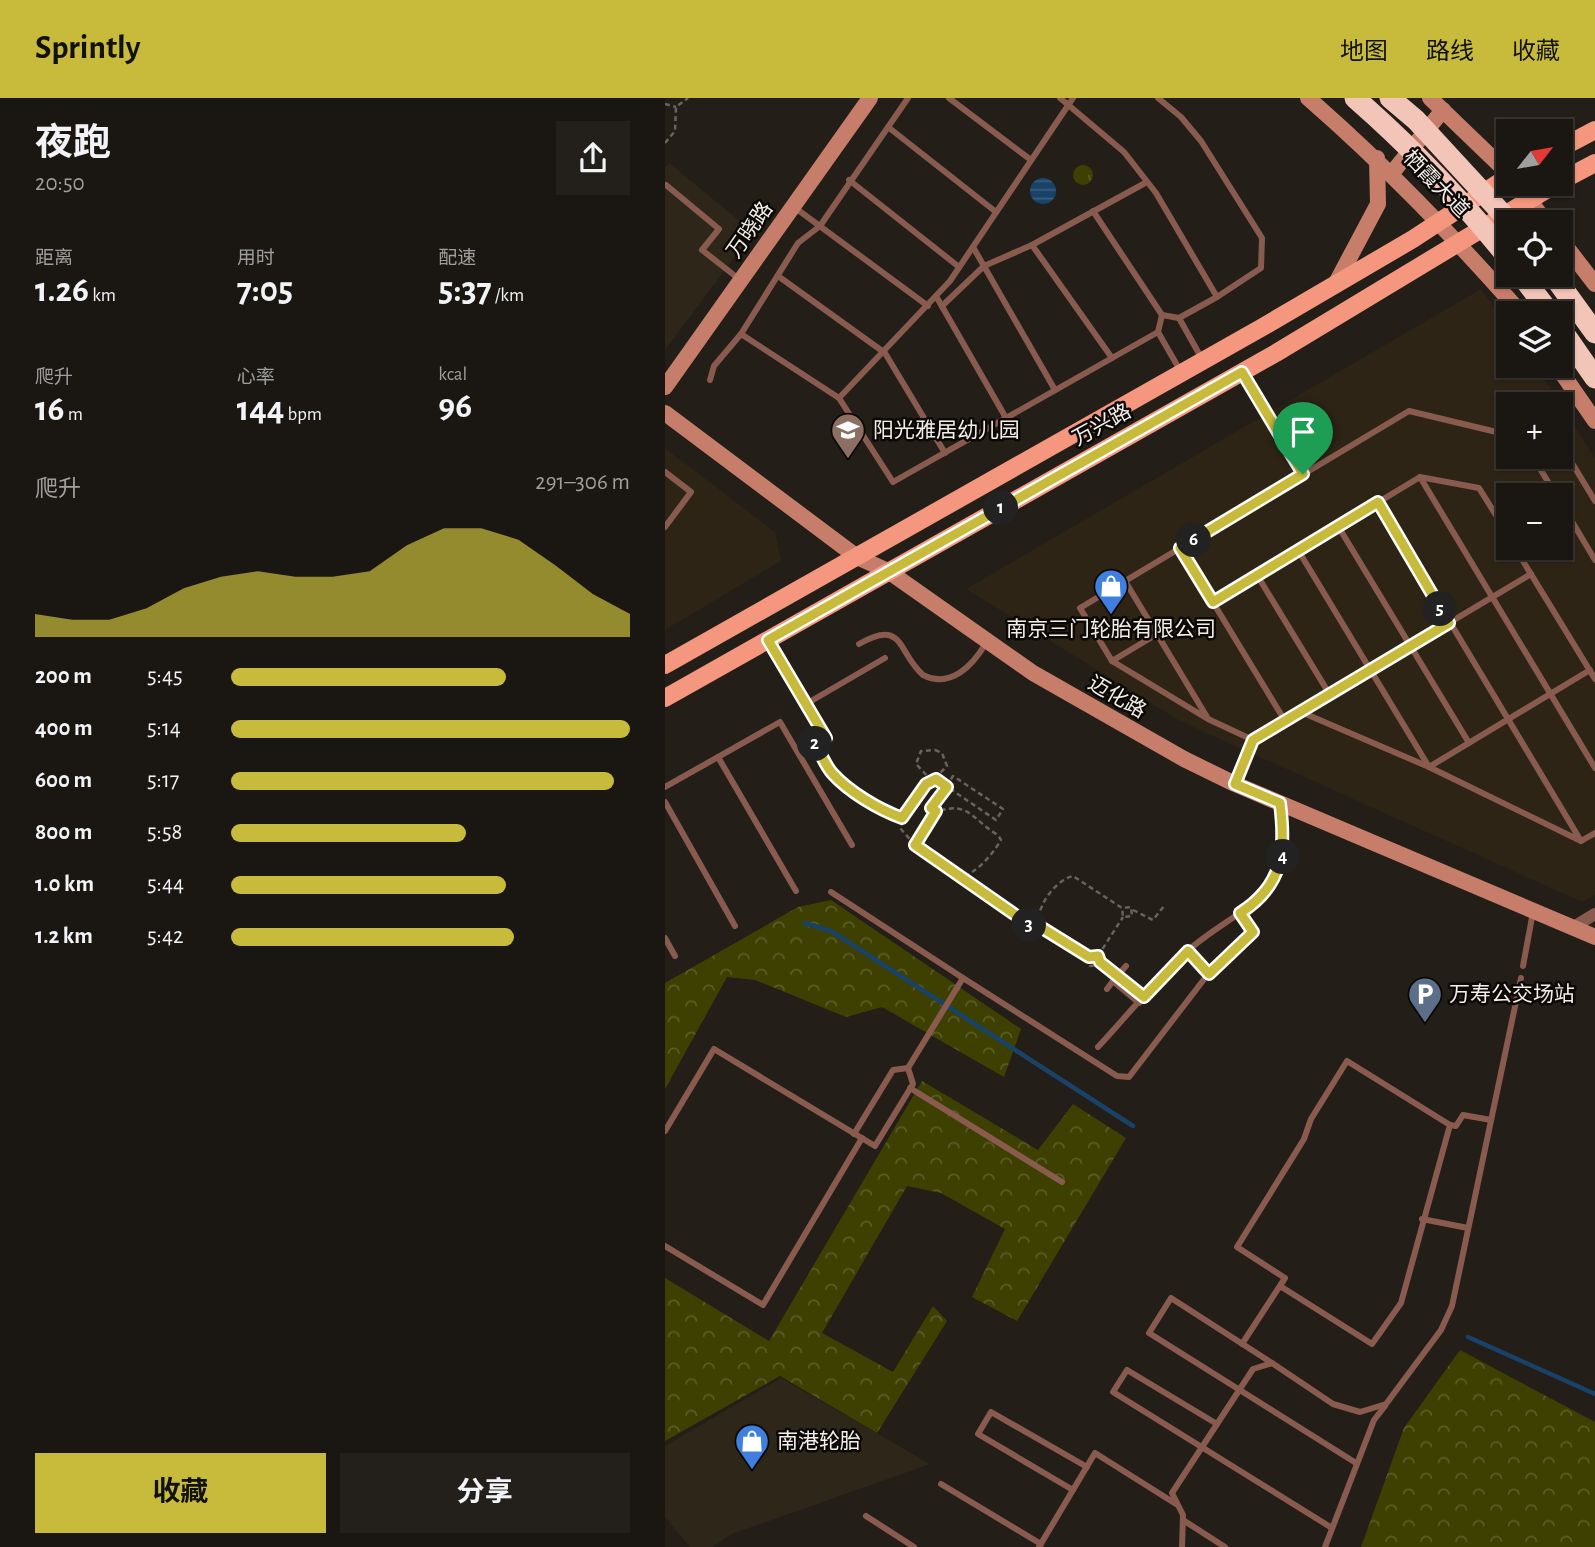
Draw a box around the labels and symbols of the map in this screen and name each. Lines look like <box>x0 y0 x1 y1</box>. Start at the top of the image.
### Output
north arrow <box>1496 119 1573 196</box>
street label: 栖霞大道 <box>1399 146 1473 222</box>
street label: 万晓路 <box>723 198 777 262</box>
street label: 万兴路 <box>1069 400 1135 449</box>
pin <box>1273 402 1333 474</box>
school or university icon: 阳光雅居幼儿园 <box>829 411 867 460</box>
place label: 阳光雅居幼儿园 <box>873 419 1020 441</box>
pin: 1 <box>983 490 1019 526</box>
pin: 6 <box>1177 522 1211 558</box>
shop icon: 南京三门轮胎有限公司 <box>1092 567 1130 616</box>
pin: 5 <box>1423 592 1457 626</box>
place label: 南京三门轮胎有限公司 <box>1006 618 1216 640</box>
street label: 迈化路 <box>1084 671 1150 722</box>
pin: 2 <box>797 726 833 762</box>
pin: 4 <box>1265 840 1301 874</box>
pin: 3 <box>1011 908 1047 942</box>
parking icon: 万寿公交场站 <box>1406 975 1444 1024</box>
place label: 万寿公交场站 <box>1449 983 1575 1005</box>
shop icon: 南港轮胎 <box>733 1422 771 1471</box>
place label: 南港轮胎 <box>777 1430 861 1452</box>

